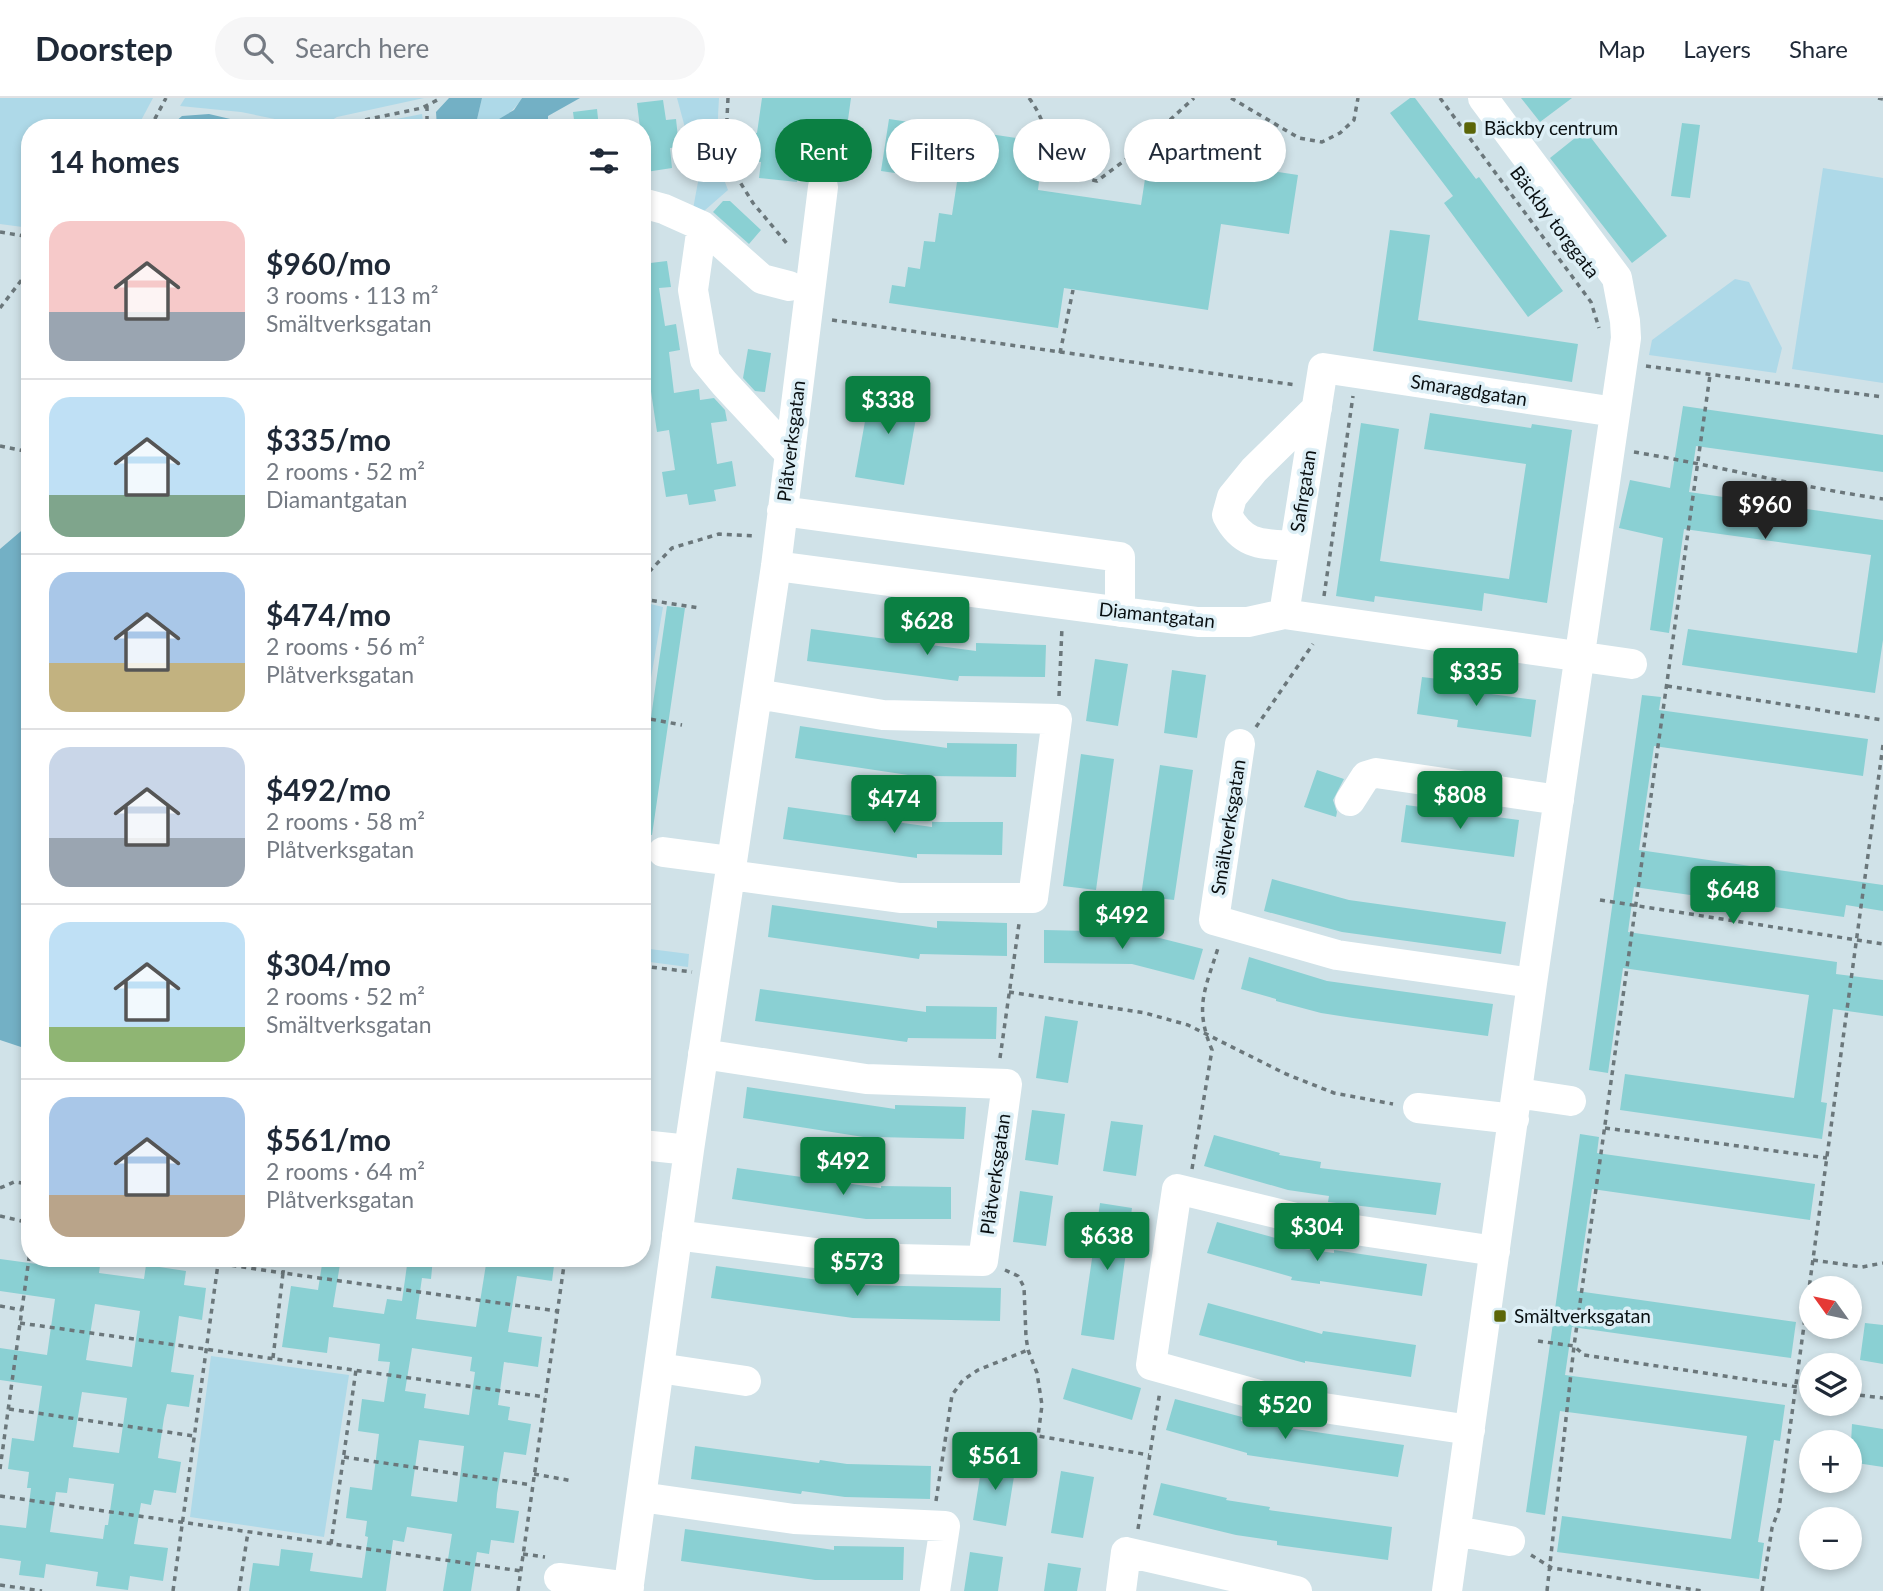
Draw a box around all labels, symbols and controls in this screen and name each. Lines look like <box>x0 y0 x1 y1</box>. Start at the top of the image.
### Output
search box <box>215 17 705 80</box>
text: Doorstep <box>35 28 173 68</box>
icon: search <box>239 29 277 67</box>
text: Search here <box>295 32 429 64</box>
text: Map <box>1598 34 1645 63</box>
text: Layers <box>1683 34 1751 63</box>
text: Share <box>1789 34 1848 63</box>
place label: Bäckby centrum <box>1484 116 1618 139</box>
chip: Buy <box>672 119 761 182</box>
chip: Rent <box>775 119 872 182</box>
chip: Filters <box>886 119 999 182</box>
chip: New <box>1013 119 1110 182</box>
chip: Apartment <box>1124 119 1286 182</box>
marker: Bäckby centrum <box>1462 120 1478 136</box>
icon: filters <box>585 142 623 180</box>
text: 14 homes <box>49 143 180 179</box>
street label: Bäckby torggata <box>1506 161 1605 282</box>
text: $960/mo <box>266 245 391 281</box>
icon: home <box>105 249 189 333</box>
text: 3 rooms · 113 m² <box>266 281 438 309</box>
text: Smältverksgatan <box>266 309 432 337</box>
street label: Smaragdgatan <box>1409 369 1529 410</box>
pin: $338 <box>847 376 929 436</box>
street label: Plåtverksgatan <box>772 379 809 503</box>
text: $338 <box>861 385 915 413</box>
text: $335/mo <box>266 421 391 457</box>
icon: home <box>105 425 189 509</box>
street label: Safirgatan <box>1285 448 1320 534</box>
text: 2 rooms · 52 m² <box>266 457 425 485</box>
pin: $960 <box>1724 482 1806 541</box>
text: Diamantgatan <box>266 485 407 513</box>
text: $960 <box>1738 490 1792 518</box>
text: $474/mo <box>266 596 391 632</box>
street label: Diamantgatan <box>1098 597 1216 632</box>
pin: $628 <box>886 598 968 657</box>
icon: home <box>105 600 189 684</box>
text: $628 <box>900 606 954 634</box>
text: 2 rooms · 56 m² <box>266 632 425 660</box>
pin: $335 <box>1435 648 1517 708</box>
text: $335 <box>1449 657 1503 685</box>
text: Plåtverksgatan <box>266 660 414 688</box>
street label: Smältverksgatan <box>1205 758 1250 896</box>
text: $492/mo <box>266 771 391 807</box>
pin: $808 <box>1419 772 1501 831</box>
icon: home <box>105 775 189 859</box>
pin: $474 <box>853 776 935 835</box>
text: $808 <box>1433 780 1487 808</box>
text: $474 <box>867 784 921 812</box>
text: 2 rooms · 58 m² <box>266 807 425 835</box>
text: Plåtverksgatan <box>266 835 414 863</box>
pin: $648 <box>1692 866 1774 926</box>
text: $648 <box>1706 875 1760 903</box>
pin: $492 <box>1081 892 1163 951</box>
text: $492 <box>1095 900 1149 928</box>
text: $304/mo <box>266 946 391 982</box>
icon: home <box>105 950 189 1034</box>
text: 2 rooms · 52 m² <box>266 982 425 1010</box>
text: Smältverksgatan <box>266 1010 432 1038</box>
street label: Plåtverksgatan <box>975 1112 1014 1236</box>
text: $561/mo <box>266 1121 391 1157</box>
icon: home <box>105 1125 189 1209</box>
pin: $492 <box>802 1138 884 1197</box>
text: $492 <box>816 1146 870 1174</box>
text: 2 rooms · 64 m² <box>266 1157 425 1185</box>
text: Plåtverksgatan <box>266 1185 414 1213</box>
pin: $304 <box>1276 1204 1358 1263</box>
pin: $638 <box>1066 1212 1148 1272</box>
text: $304 <box>1290 1212 1344 1240</box>
text: $638 <box>1080 1221 1134 1249</box>
pin: $573 <box>816 1238 898 1298</box>
text: $573 <box>830 1247 884 1275</box>
north arrow <box>1799 1276 1862 1339</box>
map controls <box>1799 1276 1862 1570</box>
place label: Smältverksgatan <box>1514 1304 1651 1327</box>
marker: Smältverksgatan <box>1492 1308 1508 1324</box>
button: layers <box>1799 1353 1862 1416</box>
pin: $520 <box>1244 1382 1326 1441</box>
text: $520 <box>1258 1390 1312 1418</box>
button: + <box>1799 1430 1862 1493</box>
pin: $561 <box>954 1432 1036 1492</box>
text: $561 <box>968 1441 1022 1469</box>
button: − <box>1799 1507 1862 1570</box>

